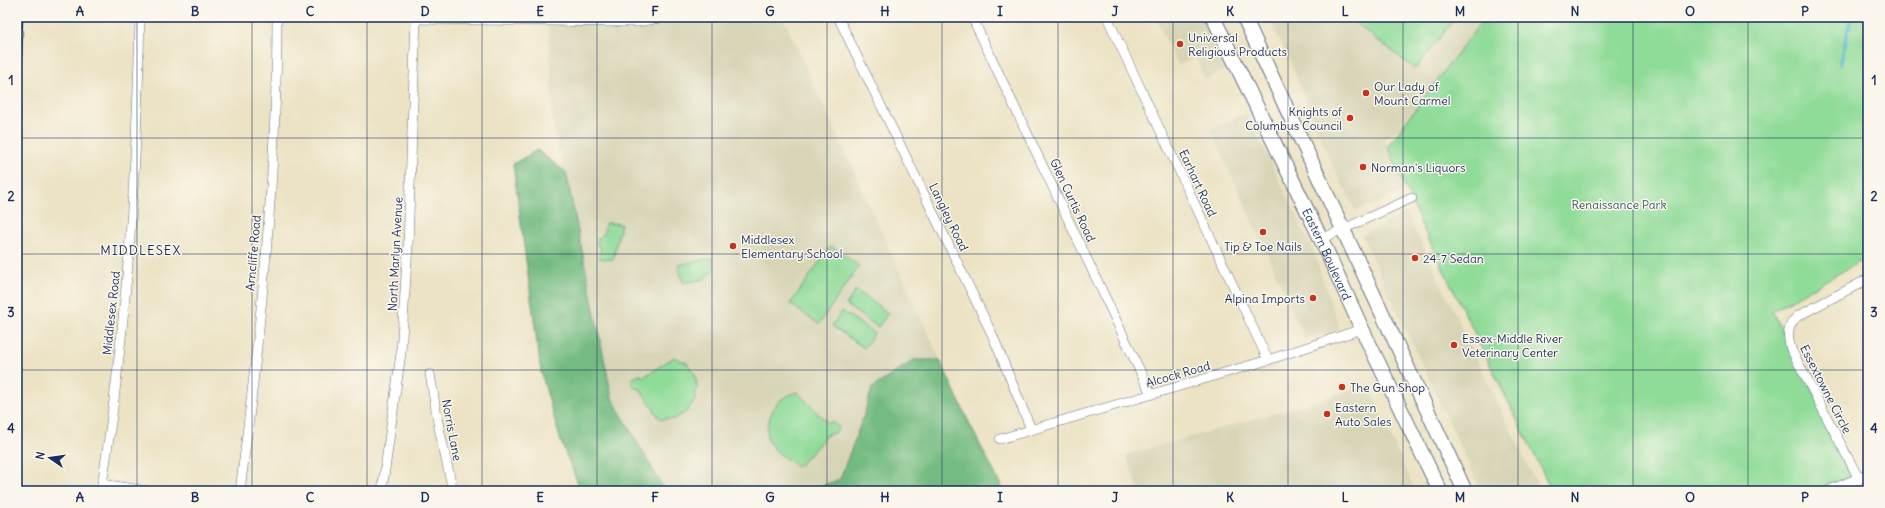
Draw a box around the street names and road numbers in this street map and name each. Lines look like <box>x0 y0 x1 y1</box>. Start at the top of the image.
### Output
street label: Earhart Road <box>1176 147 1220 219</box>
street label: Glen Curtis Road <box>1047 156 1099 244</box>
street label: Langley Road <box>926 180 972 254</box>
street label: North Marlyn Avenue <box>385 196 405 312</box>
street label: Eastern Boulevard <box>1300 205 1355 302</box>
street label: Arncliffe Road <box>242 214 264 292</box>
street label: Middlesex Road <box>99 270 123 356</box>
street label: Essextowne Circle <box>1797 342 1855 436</box>
street label: Alcock Road <box>1144 358 1212 390</box>
street label: Norris Lane <box>439 398 465 462</box>

